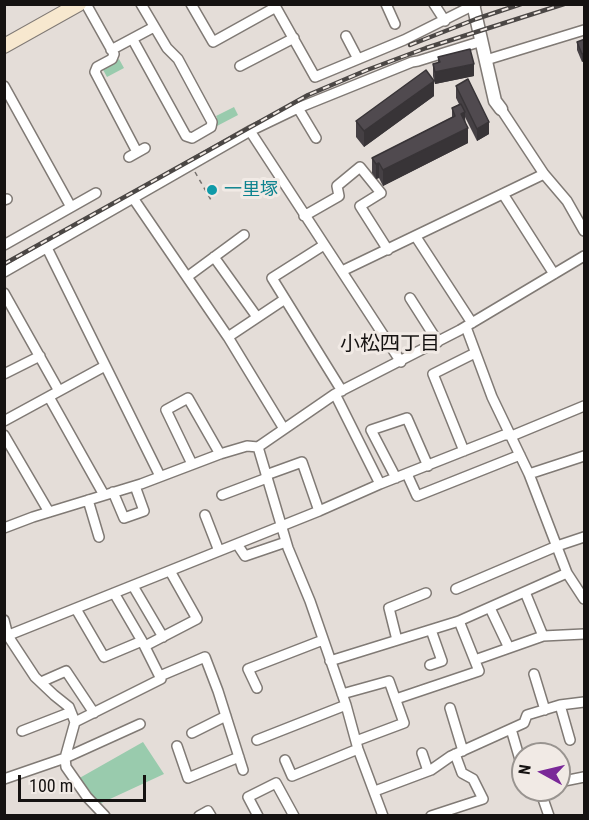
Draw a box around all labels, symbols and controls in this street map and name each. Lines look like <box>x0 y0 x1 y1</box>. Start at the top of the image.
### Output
place label: 一里塚 <box>224 179 278 201</box>
marker: 一里塚 <box>205 183 219 197</box>
district label: 小松四丁目 <box>340 333 440 357</box>
north arrow <box>511 742 571 802</box>
scale bar <box>21 763 148 801</box>
text: N <box>515 764 535 776</box>
text: 100 m <box>29 775 73 796</box>

